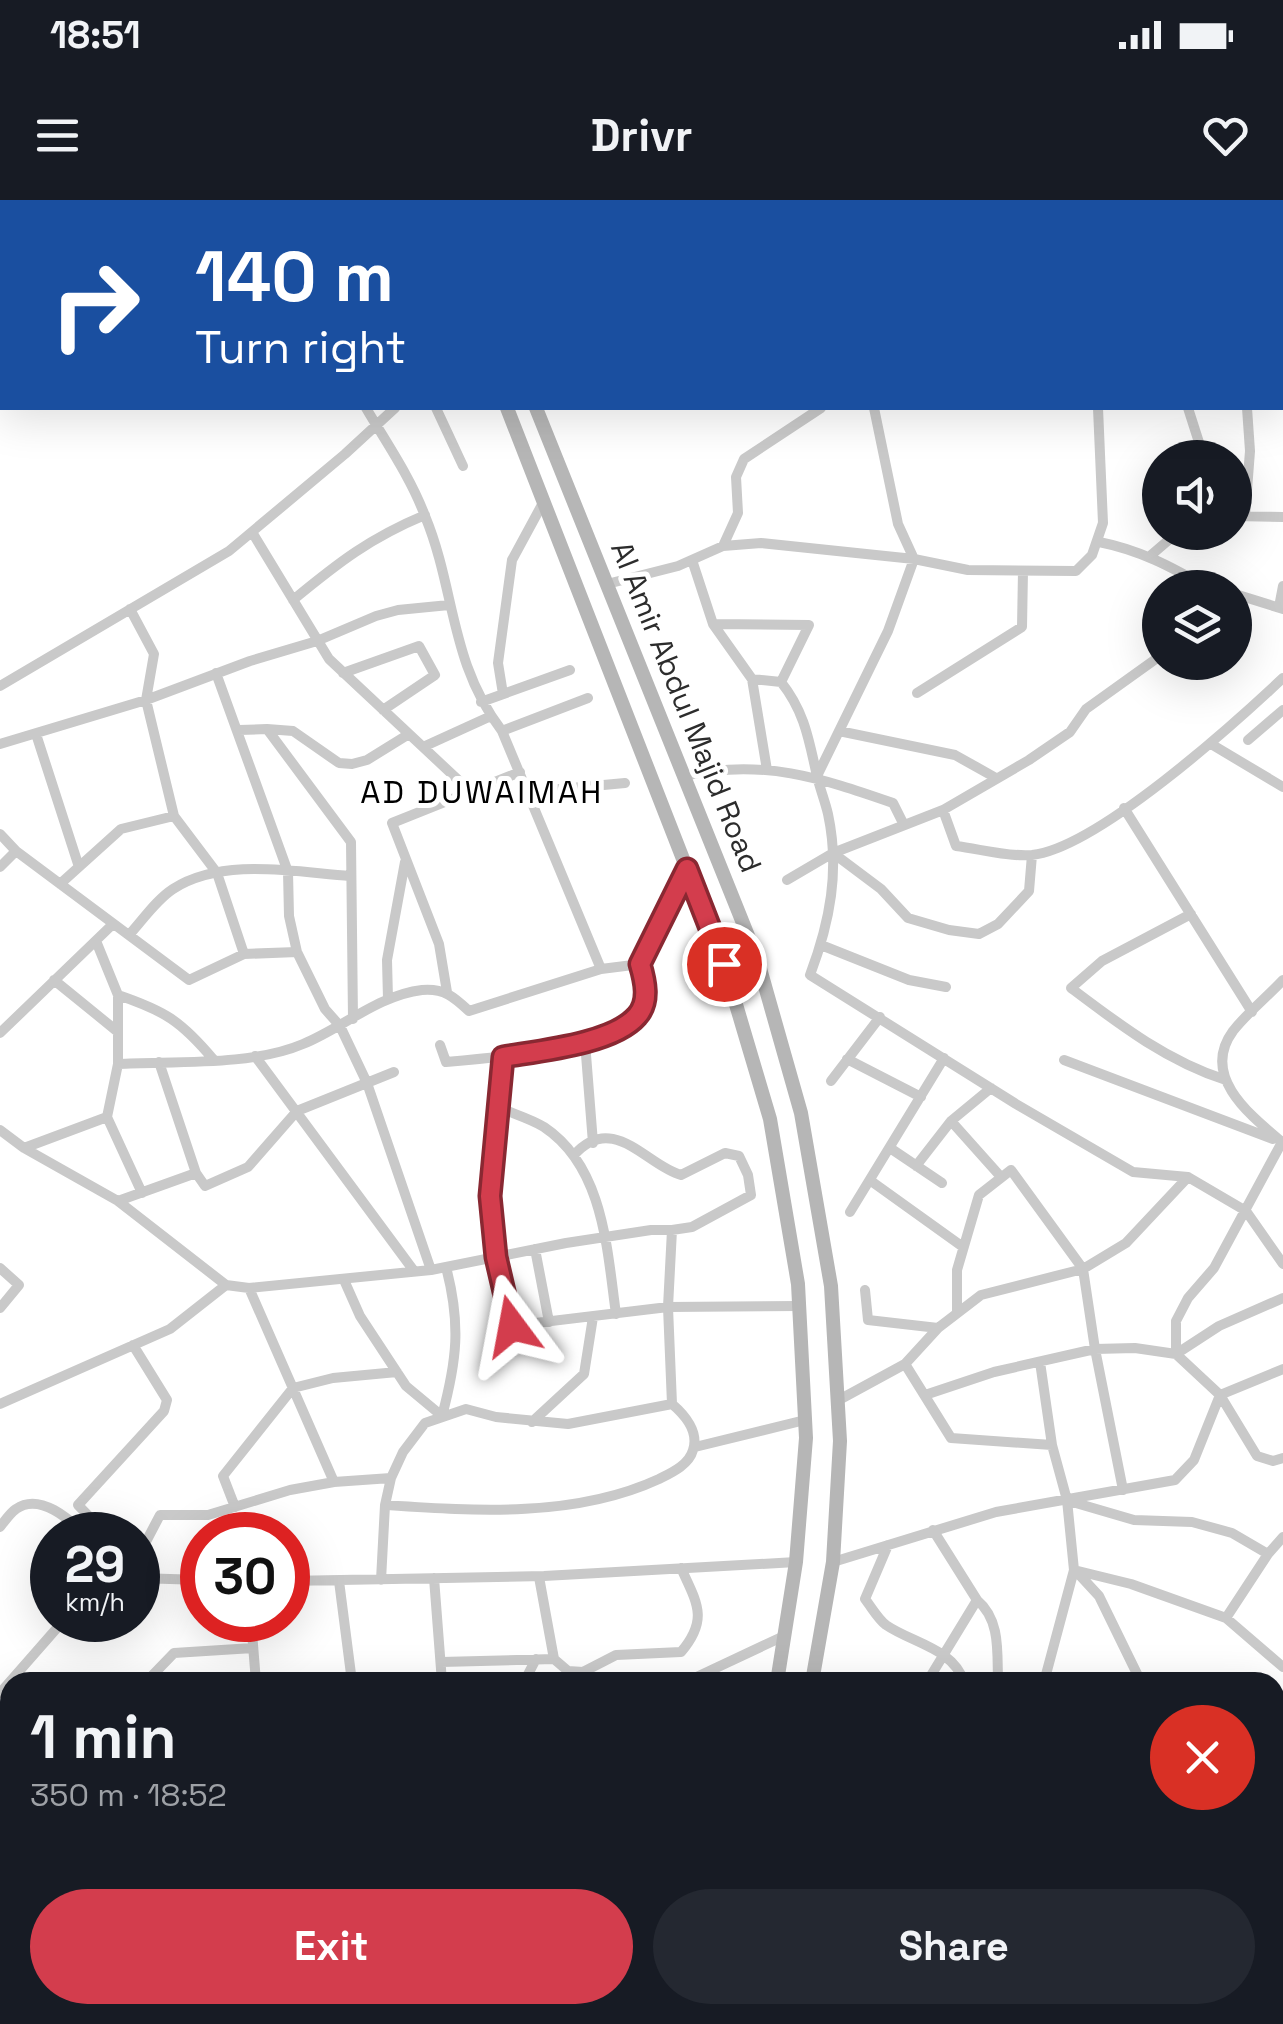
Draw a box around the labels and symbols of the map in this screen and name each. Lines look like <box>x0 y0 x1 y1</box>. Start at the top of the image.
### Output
street label: Al Amir Abdul Majid Road <box>602 535 771 878</box>
district label: AD DUWAIMAH <box>360 772 604 812</box>
pin <box>682 922 767 1007</box>
position arrow <box>460 1274 564 1378</box>
speed limit sign: 30 <box>180 1512 310 1642</box>

